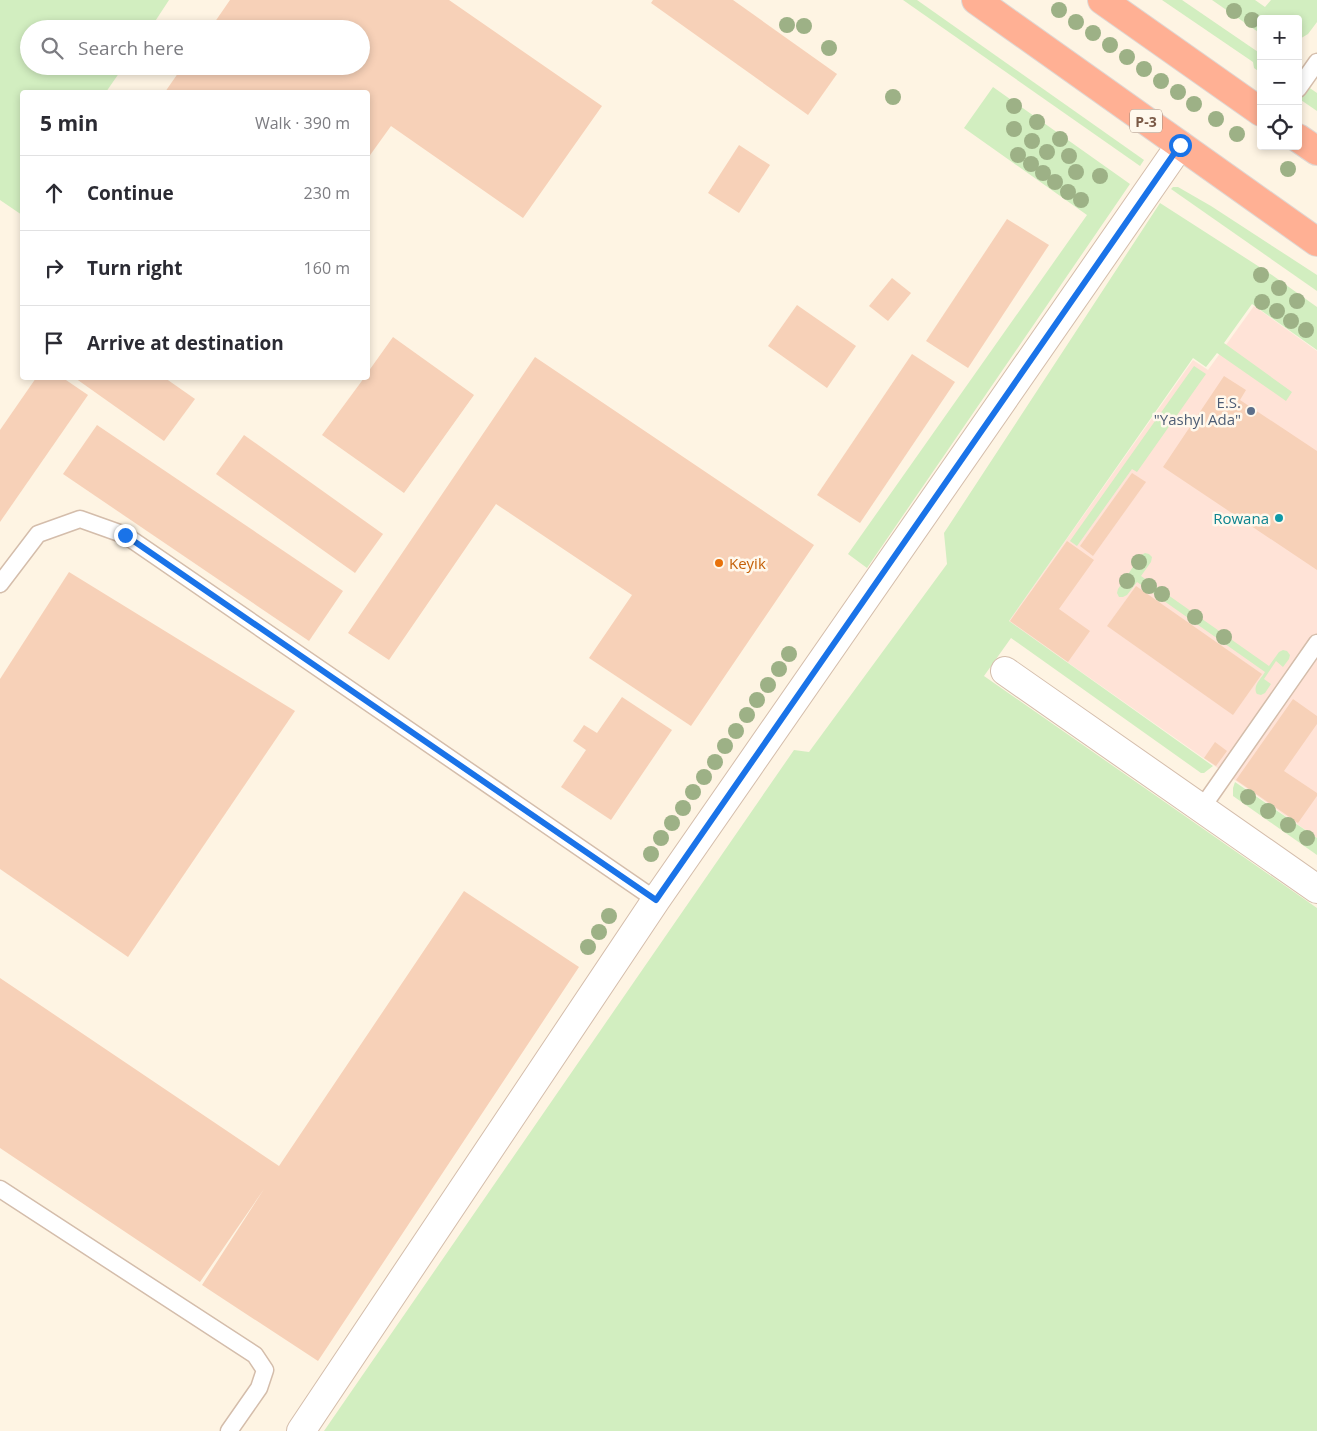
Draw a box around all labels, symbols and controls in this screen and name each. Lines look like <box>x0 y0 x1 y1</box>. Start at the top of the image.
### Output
map controls <box>1257 15 1302 150</box>
button: + <box>1257 15 1302 60</box>
search box <box>20 20 370 75</box>
icon: search <box>38 34 66 62</box>
text: Search here <box>78 35 184 61</box>
button: − <box>1257 60 1302 105</box>
button: locate <box>1257 105 1302 150</box>
text: 5 min <box>40 109 98 137</box>
road number: P-3 <box>1130 110 1162 132</box>
text: Walk · 390 m <box>255 112 350 134</box>
route start <box>1169 134 1192 157</box>
icon: ahead <box>40 179 68 207</box>
text: Continue <box>87 180 174 206</box>
text: 230 m <box>304 182 350 204</box>
icon: right <box>40 254 68 282</box>
text: Turn right <box>87 255 182 281</box>
text: 160 m <box>304 257 350 279</box>
icon: arrive <box>40 329 68 357</box>
text: Arrive at destination <box>87 330 284 356</box>
place label: E.S. "Yashyl Ada" <box>1154 392 1241 429</box>
marker: E.S. "Yashyl Ada" <box>1245 405 1257 417</box>
place label: Rowana <box>1213 508 1269 528</box>
marker: Rowana <box>1273 512 1285 524</box>
route end <box>114 524 137 547</box>
place label: Keyik <box>729 553 766 573</box>
marker: Keyik <box>713 557 725 569</box>

